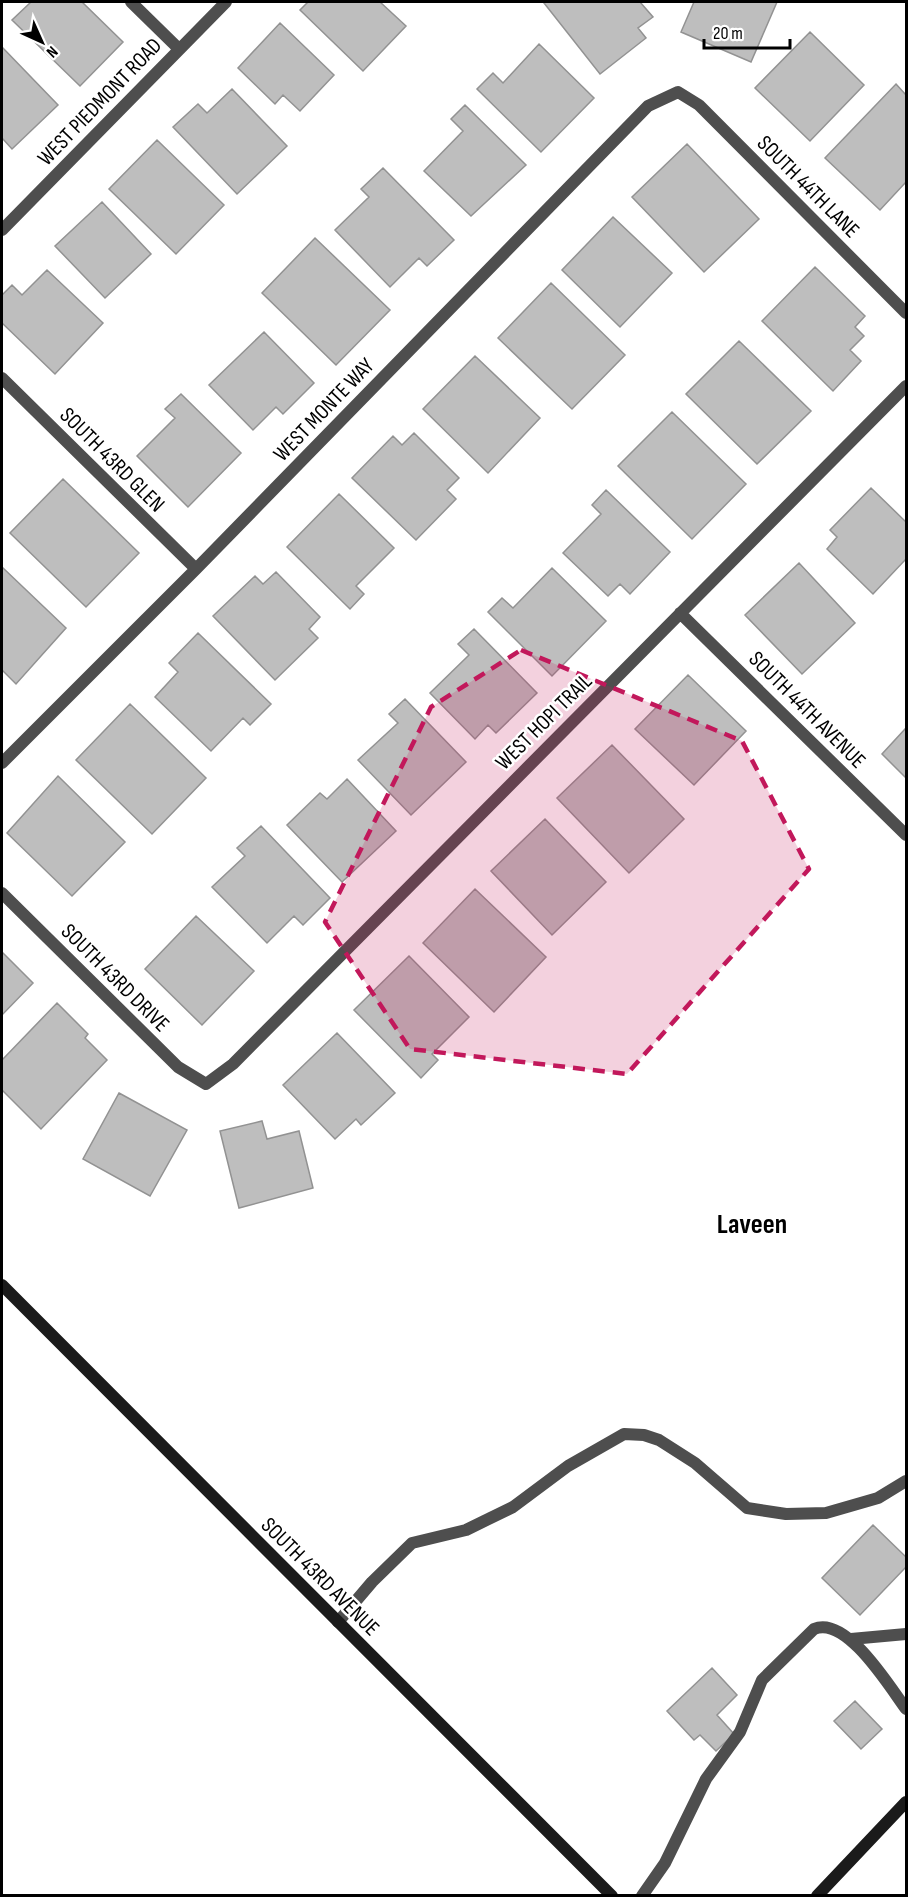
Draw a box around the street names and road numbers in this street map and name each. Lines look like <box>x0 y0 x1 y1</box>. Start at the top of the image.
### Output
street label: WEST PIEDMONT ROAD <box>31 32 167 170</box>
street label: SOUTH 44TH LANE <box>751 130 865 244</box>
street label: WEST MONTE WAY <box>268 353 380 467</box>
street label: SOUTH 43RD GLEN <box>54 402 170 518</box>
street label: SOUTH 44TH AVENUE <box>743 646 871 774</box>
street label: WEST HOPI TRAIL <box>490 668 598 776</box>
street label: SOUTH 43RD DRIVE <box>55 918 175 1038</box>
street label: SOUTH 43RD AVENUE <box>255 1512 385 1642</box>

